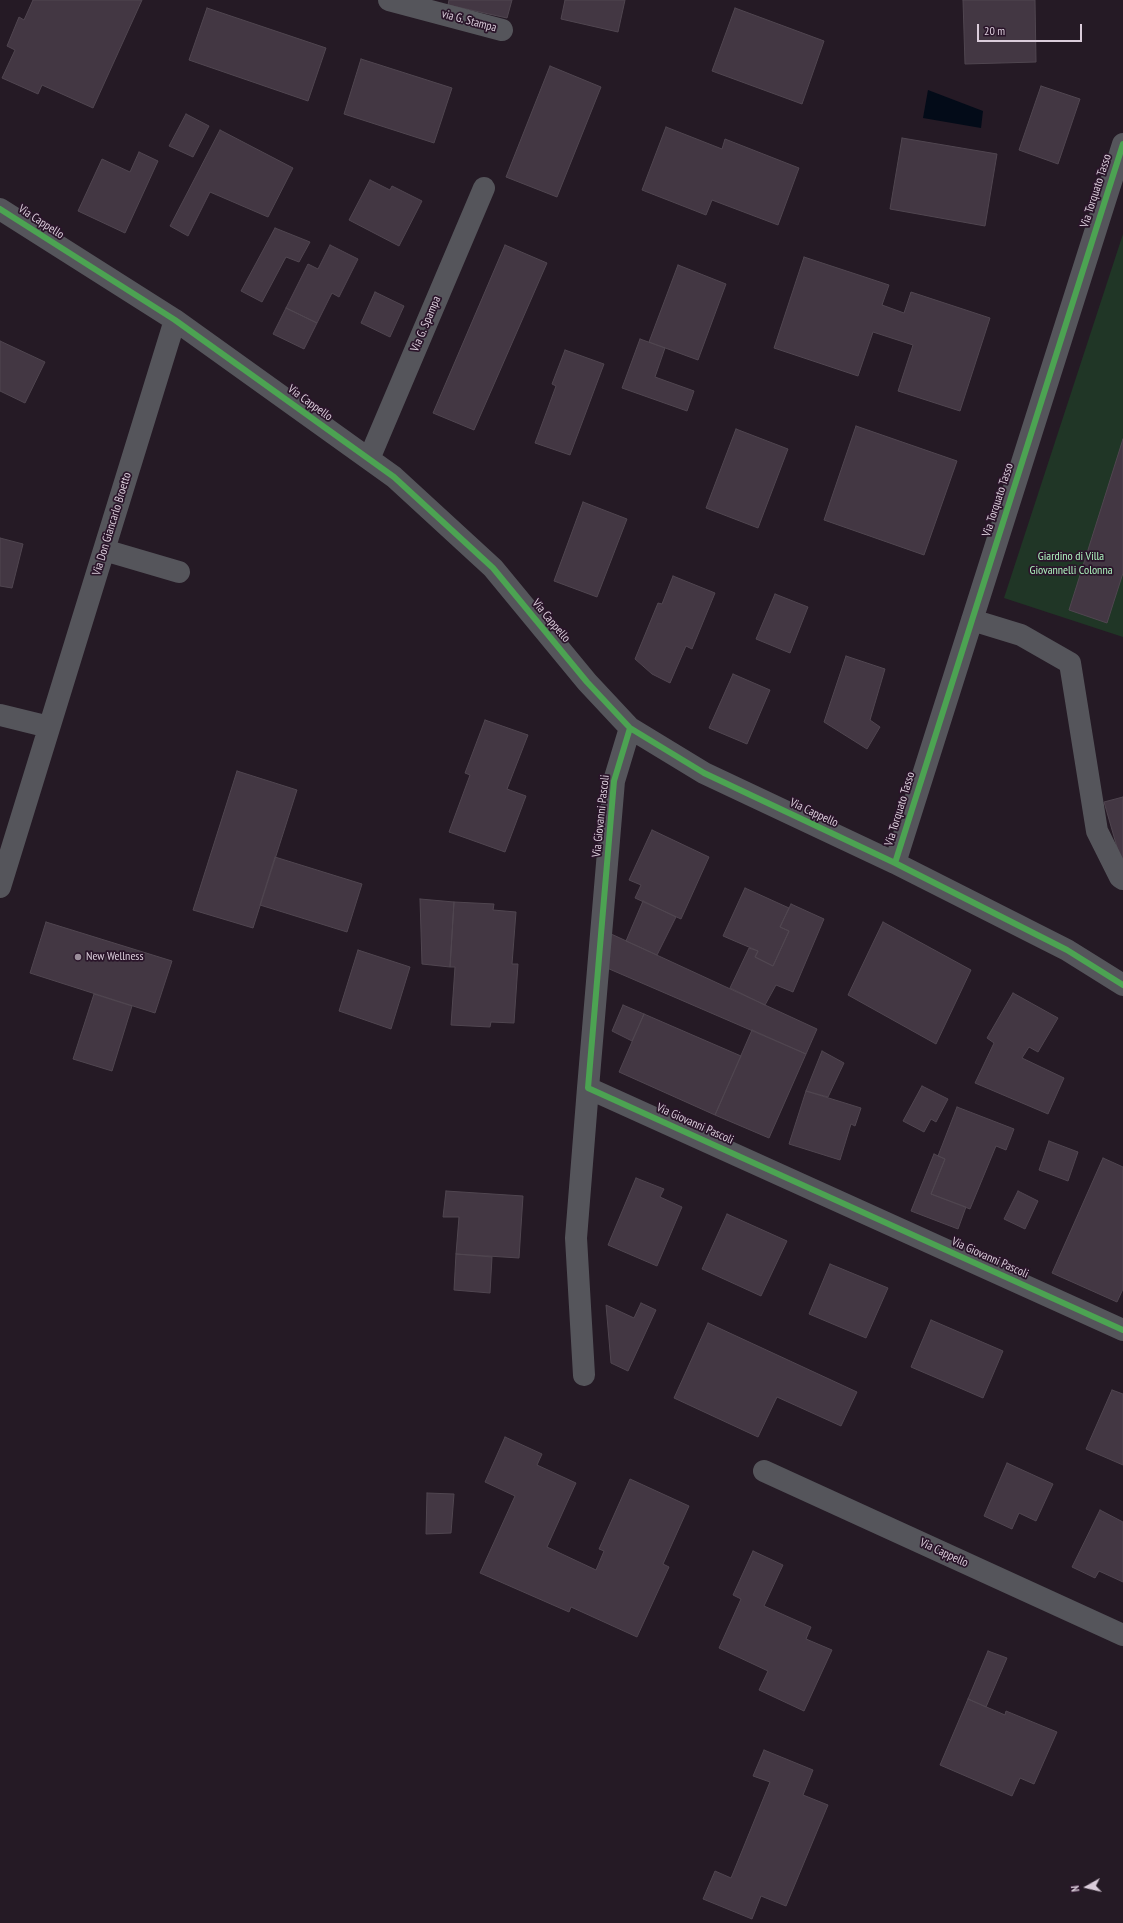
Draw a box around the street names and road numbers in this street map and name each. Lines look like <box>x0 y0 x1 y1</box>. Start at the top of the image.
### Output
street label: via G. Stampa <box>440 7 498 35</box>
street label: Via Torquato Tasso <box>1077 152 1115 230</box>
street label: Via Cappello <box>15 202 67 242</box>
street label: Via G. Spampa <box>408 294 444 354</box>
street label: Via Cappello <box>285 382 335 424</box>
street label: Via Torquato Tasso <box>979 461 1017 539</box>
street label: Via Don Giancarlo Broetto <box>89 471 135 577</box>
street label: Via Cappello <box>529 597 573 645</box>
street label: Via Torquato Tasso <box>882 770 918 848</box>
street label: Via Giovanni Pascoli <box>590 774 612 858</box>
street label: Via Cappello <box>787 796 841 830</box>
street label: Via Giovanni Pascoli <box>654 1101 736 1147</box>
street label: Via Giovanni Pascoli <box>949 1235 1031 1281</box>
street label: Via Cappello <box>917 1536 971 1570</box>

